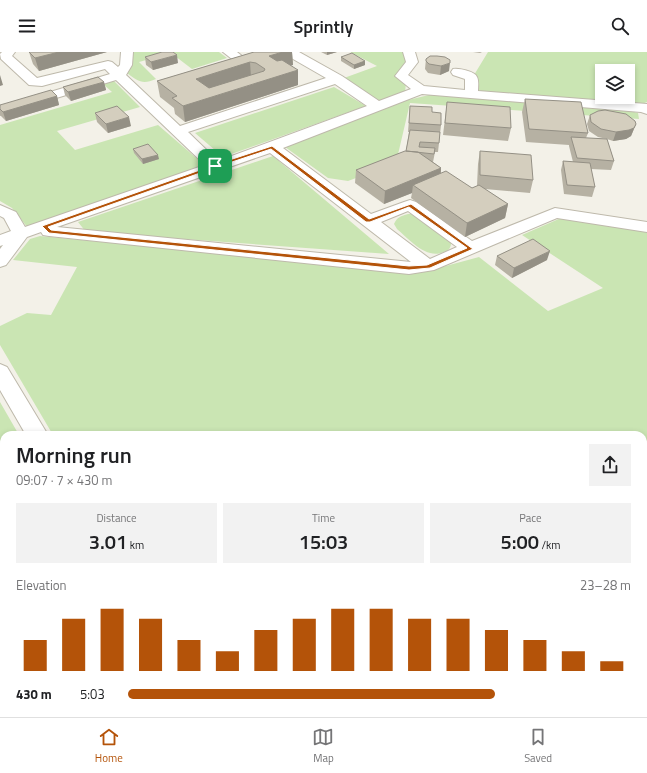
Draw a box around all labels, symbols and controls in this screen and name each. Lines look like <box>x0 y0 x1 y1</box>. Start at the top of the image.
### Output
text: Sprintly <box>294 13 353 40</box>
icon: menu <box>16 15 38 37</box>
icon: search <box>609 15 631 37</box>
map controls <box>595 64 635 104</box>
button: layers <box>595 64 635 104</box>
pin <box>198 149 232 183</box>
icon: arrive <box>204 155 226 177</box>
text: Morning run <box>16 438 132 472</box>
button: share <box>589 444 631 486</box>
text: 09:07 · 7 × 430 m <box>16 470 112 490</box>
text: Distance <box>96 510 137 526</box>
text: Time <box>312 510 335 526</box>
text: Pace <box>519 510 542 526</box>
text: 3.01 <box>89 526 127 557</box>
text: 15:03 <box>299 526 348 557</box>
text: 5:00 <box>501 526 539 557</box>
text: km <box>127 537 144 553</box>
text: /km <box>539 537 560 553</box>
text: Elevation <box>16 575 67 595</box>
text: 23–28 m <box>580 575 631 595</box>
text: 430 m <box>16 684 52 704</box>
text: 5:03 <box>80 684 105 704</box>
tab: Home <box>95 726 123 766</box>
tab: Map <box>312 726 334 766</box>
tab: Saved <box>524 726 552 766</box>

